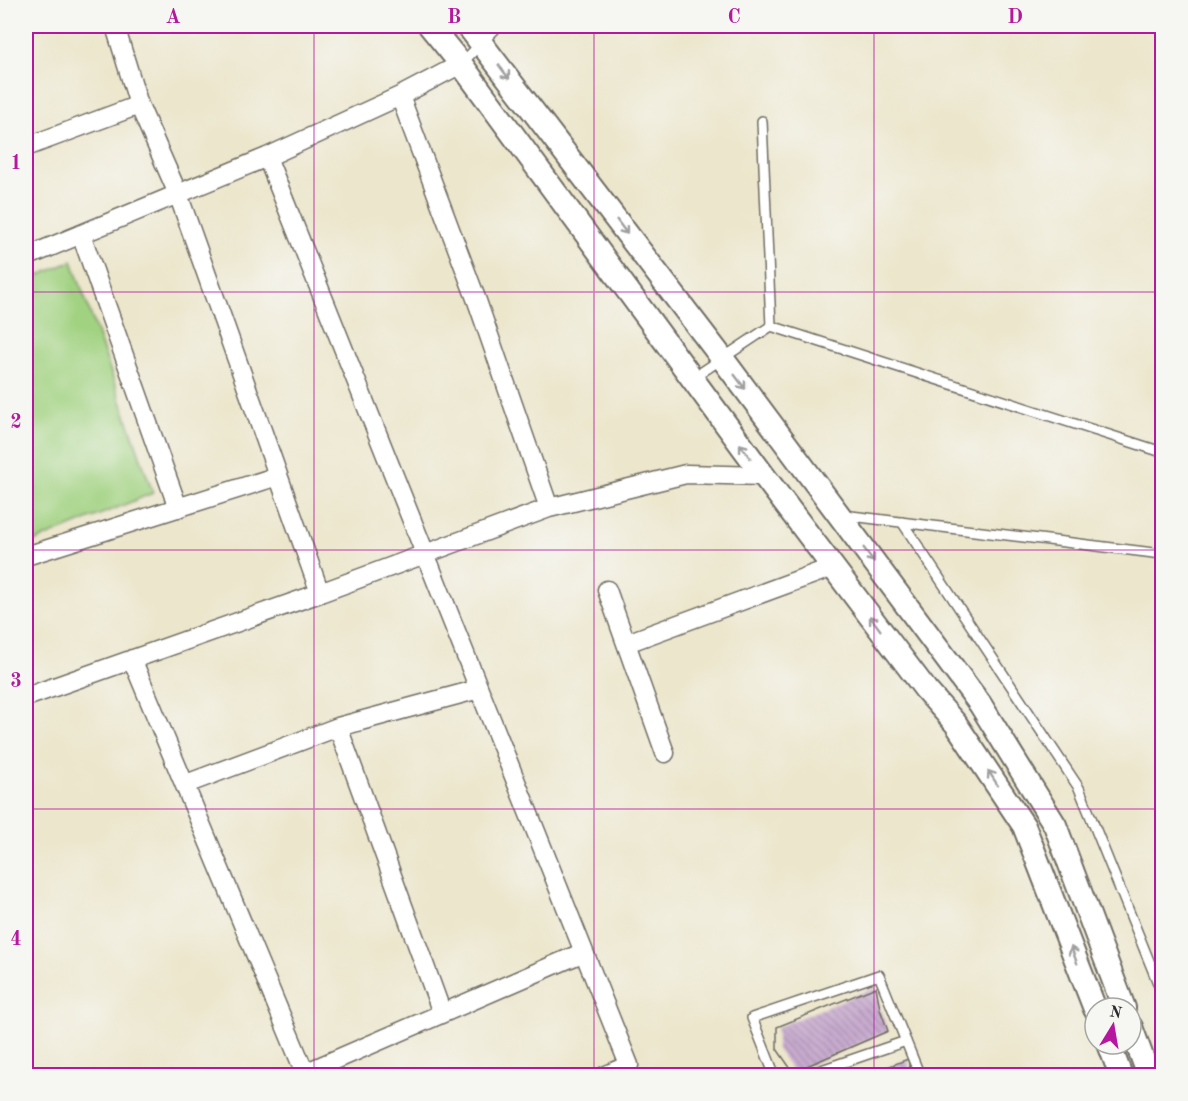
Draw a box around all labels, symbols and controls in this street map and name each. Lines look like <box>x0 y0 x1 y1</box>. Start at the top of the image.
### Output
text: A <box>165 8 181 28</box>
text: B <box>447 8 461 28</box>
text: C <box>727 8 741 28</box>
text: D <box>1007 8 1023 28</box>
one-way arrow <box>497 64 510 80</box>
text: 1 <box>10 154 22 174</box>
one-way arrow <box>616 219 629 235</box>
one-way arrow <box>734 374 747 390</box>
text: 2 <box>10 413 22 433</box>
one-way arrow <box>739 443 751 459</box>
one-way arrow <box>863 547 876 563</box>
one-way arrow <box>869 615 882 631</box>
text: 3 <box>10 672 22 692</box>
one-way arrow <box>986 770 999 787</box>
text: 4 <box>10 930 22 950</box>
one-way arrow <box>1068 946 1079 964</box>
north arrow <box>1083 996 1143 1056</box>
text: N <box>1108 1004 1124 1022</box>

